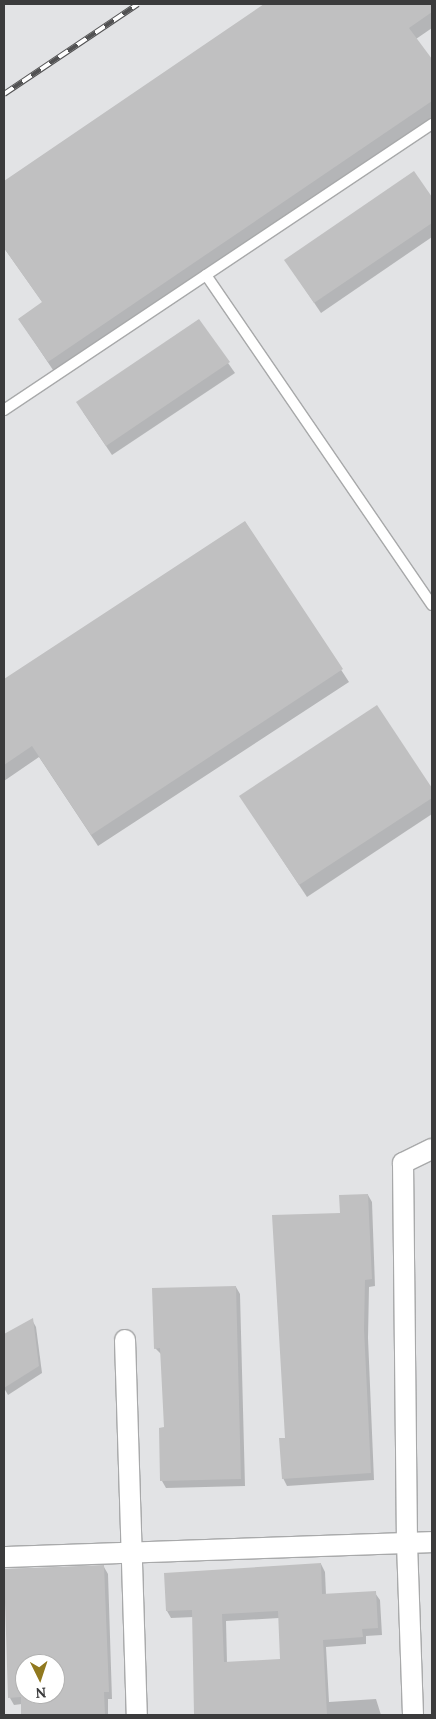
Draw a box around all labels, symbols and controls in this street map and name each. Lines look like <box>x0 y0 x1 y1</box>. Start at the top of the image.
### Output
north arrow <box>15 1654 65 1704</box>
text: N <box>35 1684 47 1702</box>

